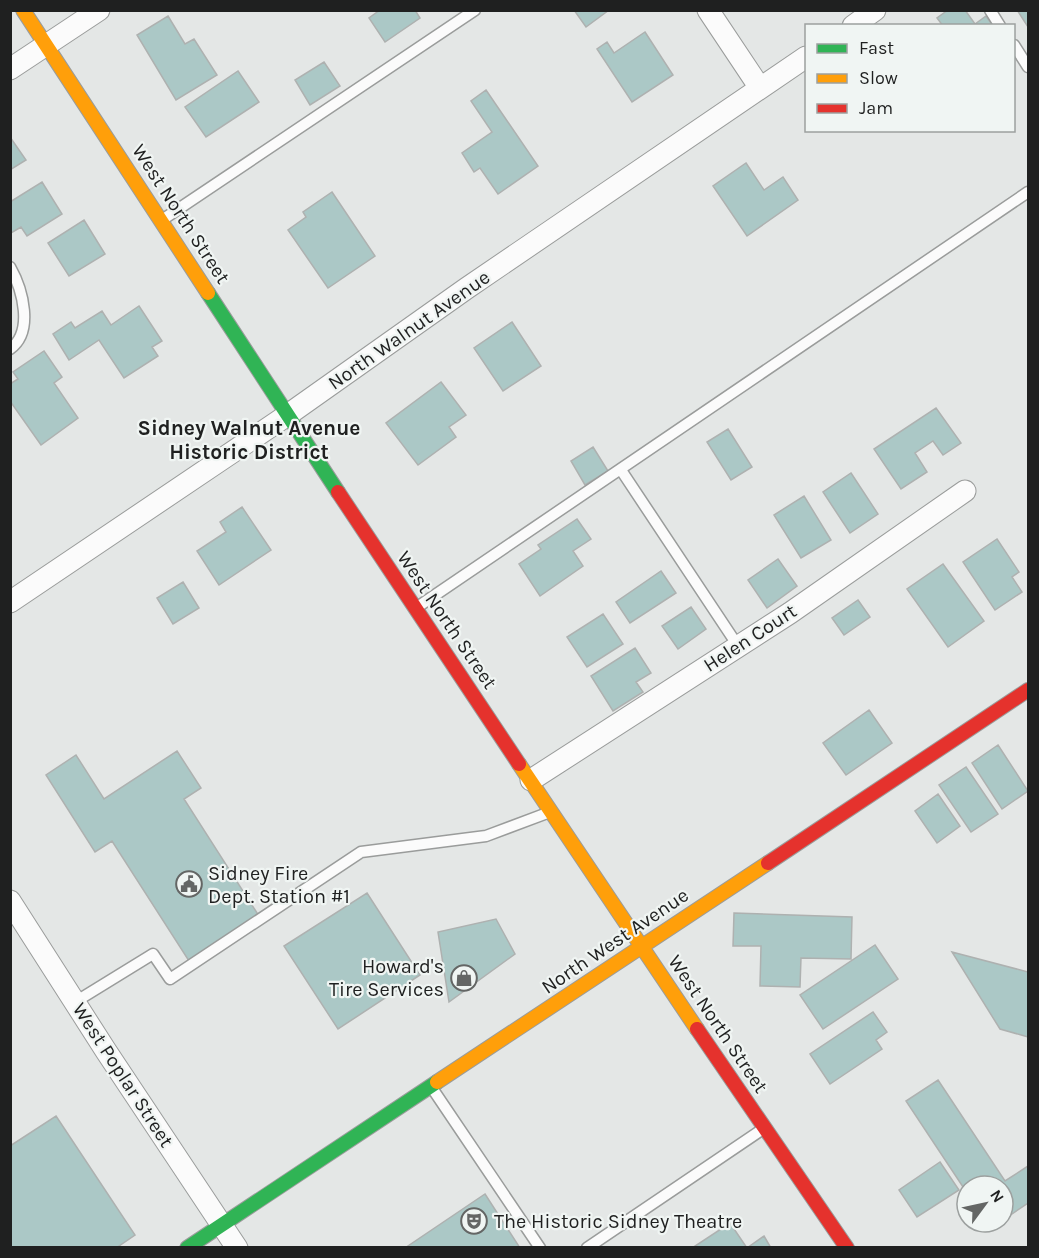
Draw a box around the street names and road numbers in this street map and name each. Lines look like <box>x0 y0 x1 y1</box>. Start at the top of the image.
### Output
street label: West North Street <box>127 140 235 288</box>
street label: North Walnut Avenue <box>324 265 494 395</box>
street label: West North Street <box>392 547 502 694</box>
street label: Helen Court <box>699 599 801 677</box>
street label: North West Avenue <box>537 883 693 999</box>
street label: West North Street <box>663 951 773 1098</box>
street label: West Poplar Street <box>68 999 179 1152</box>

